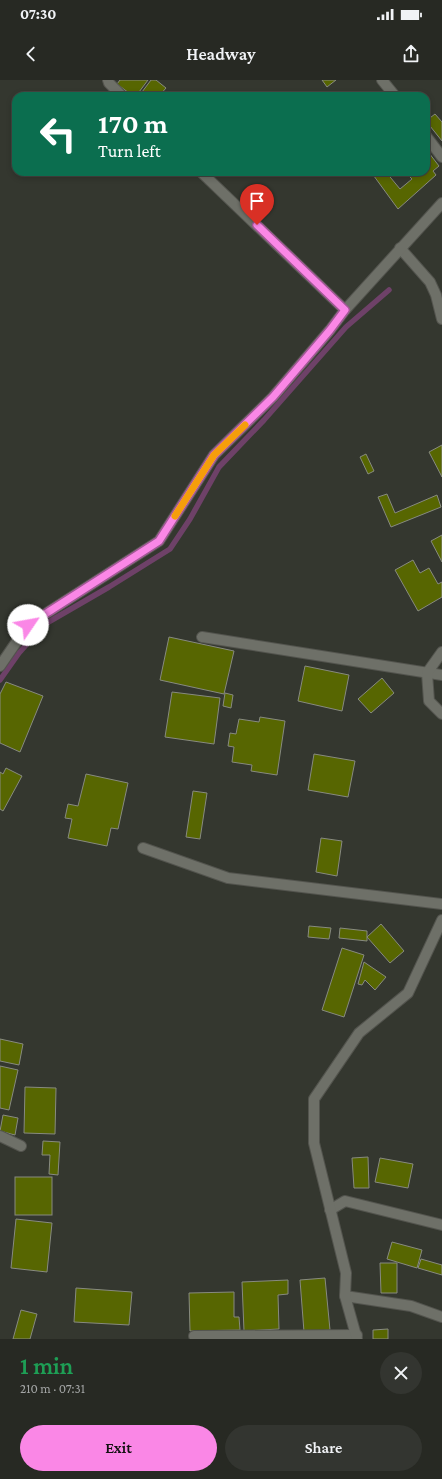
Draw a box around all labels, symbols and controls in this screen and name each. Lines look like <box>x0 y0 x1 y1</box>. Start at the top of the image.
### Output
text: 07:30 <box>20 6 56 22</box>
icon: back <box>20 43 42 65</box>
icon: share <box>400 43 422 65</box>
text: Headway <box>186 44 256 64</box>
icon: left <box>32 108 84 160</box>
text: 170 m <box>98 108 168 139</box>
text: Turn left <box>98 141 161 161</box>
pin <box>240 184 274 225</box>
icon: arrive <box>246 190 268 212</box>
position arrow <box>7 604 49 646</box>
text: 1 min <box>20 1352 73 1379</box>
button: close <box>380 1352 422 1394</box>
text: 210 m · 07:31 <box>20 1381 85 1396</box>
button: Exit <box>20 1425 217 1471</box>
button: Share <box>225 1425 422 1471</box>

